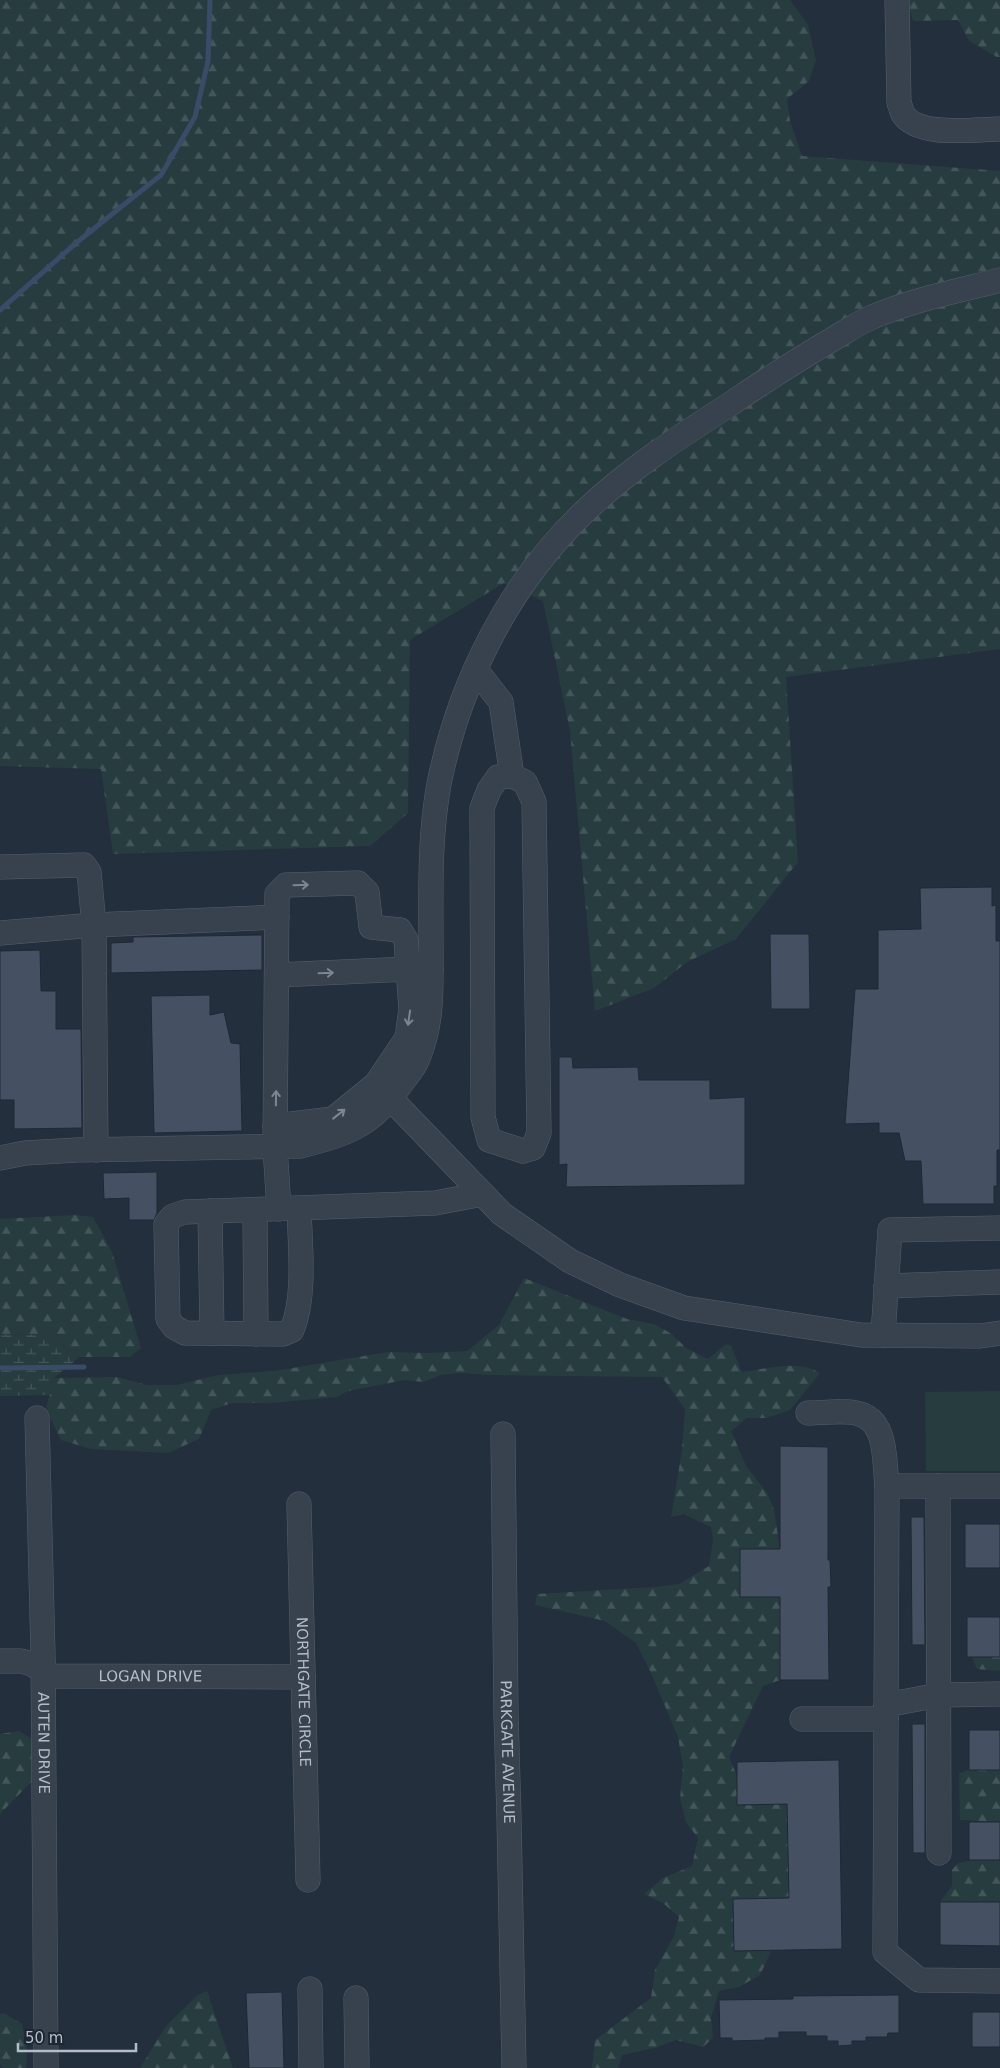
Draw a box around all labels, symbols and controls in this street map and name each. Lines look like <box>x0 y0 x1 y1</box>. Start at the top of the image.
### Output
one-way arrow <box>293 880 309 889</box>
one-way arrow <box>318 968 334 977</box>
one-way arrow <box>404 1010 414 1026</box>
one-way arrow <box>271 1090 281 1106</box>
one-way arrow <box>332 1109 346 1119</box>
street label: NORTHGATE CIRCLE <box>293 1617 314 1767</box>
street label: LOGAN DRIVE <box>98 1667 202 1686</box>
street label: PARKGATE AVENUE <box>497 1680 518 1824</box>
street label: AUTEN DRIVE <box>34 1692 53 1794</box>
scale bar <box>18 2020 135 2052</box>
text: 50 m <box>25 2029 63 2047</box>

